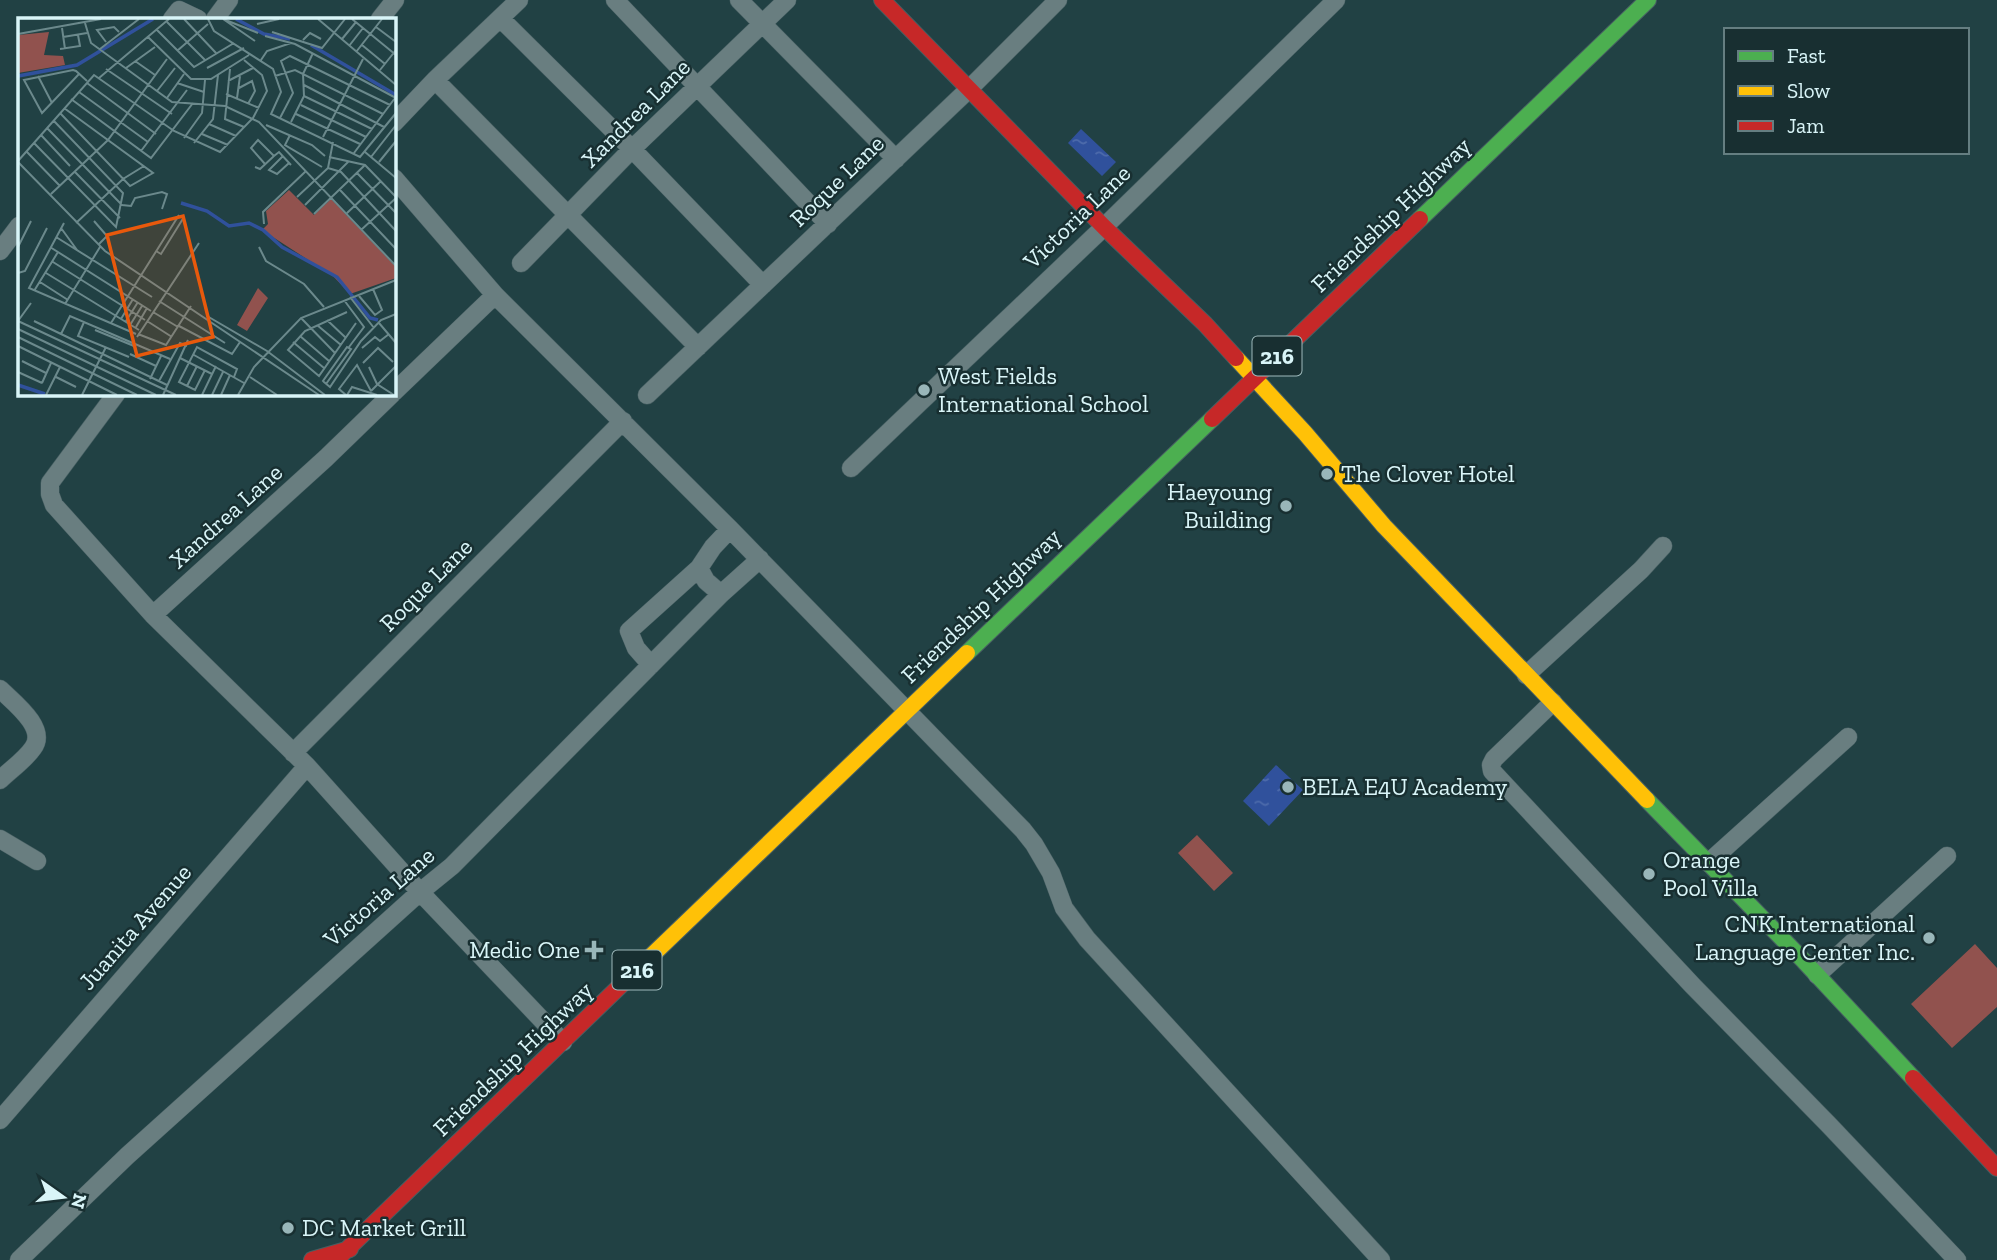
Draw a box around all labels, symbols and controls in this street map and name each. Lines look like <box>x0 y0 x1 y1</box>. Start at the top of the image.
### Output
inset map <box>18 18 396 396</box>
legend <box>1724 28 1969 154</box>
text: Fast <box>1787 43 1826 68</box>
street label: Xandrea Lane <box>575 52 696 173</box>
text: Slow <box>1787 78 1830 103</box>
text: Jam <box>1787 113 1824 138</box>
street label: Roque Lane <box>784 129 890 233</box>
street label: Friendship Highway <box>1305 131 1477 298</box>
street label: Victoria Lane <box>1016 158 1136 276</box>
road number: 216 <box>1252 336 1302 376</box>
place label: West Fields International School <box>938 361 1149 418</box>
marker: West Fields International School <box>916 382 932 398</box>
street label: Xandrea Lane <box>163 457 288 574</box>
place label: The Clover Hotel <box>1341 459 1515 488</box>
marker: The Clover Hotel <box>1319 466 1335 482</box>
place label: Haeyoung Building <box>1167 477 1272 534</box>
marker: Haeyoung Building <box>1278 498 1294 514</box>
street label: Friendship Highway <box>895 522 1067 689</box>
street label: Roque Lane <box>373 532 478 637</box>
place label: BELA E4U Academy <box>1302 772 1508 801</box>
marker: BELA E4U Academy <box>1280 779 1296 795</box>
street label: Victoria Lane <box>316 841 440 953</box>
place label: Orange Pool Villa <box>1663 845 1758 902</box>
street label: Juanita Avenue <box>72 858 197 996</box>
marker: Orange Pool Villa <box>1641 866 1657 882</box>
place label: CNK International Language Center Inc. <box>1695 909 1915 966</box>
marker: CNK International Language Center Inc. <box>1921 930 1937 946</box>
place label: Medic One <box>469 935 580 964</box>
marker: Medic One <box>586 942 602 958</box>
road number: 216 <box>612 951 662 990</box>
street label: Friendship Highway <box>427 975 599 1142</box>
north arrow <box>28 1162 98 1232</box>
text: N <box>66 1191 92 1211</box>
place label: DC Market Grill <box>302 1213 466 1242</box>
marker: DC Market Grill <box>280 1220 296 1236</box>

